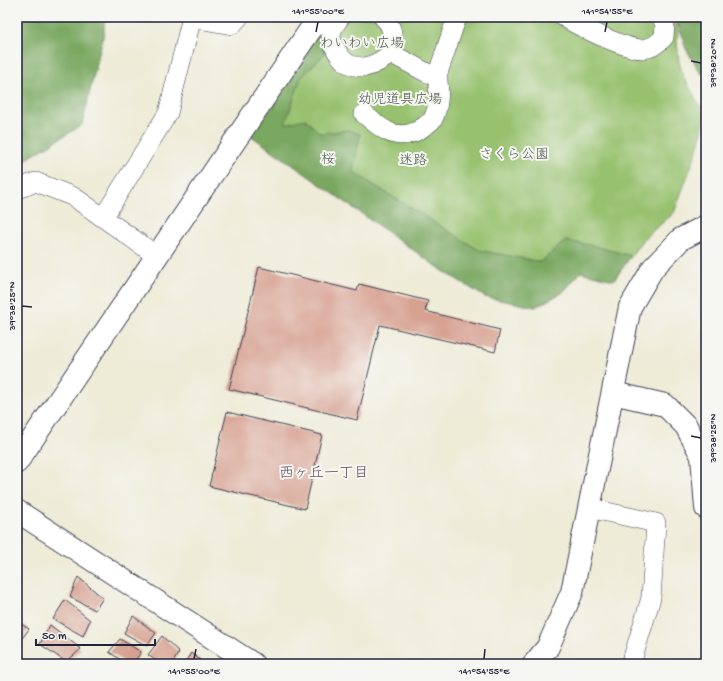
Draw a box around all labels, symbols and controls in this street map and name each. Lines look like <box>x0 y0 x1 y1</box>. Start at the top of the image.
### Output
text: 141°55'00"E <box>291 6 345 18</box>
text: 141°54'55"E <box>581 6 633 18</box>
park label: わいわい広場 <box>320 36 404 53</box>
text: 39°38'20"N <box>708 38 720 89</box>
park label: 幼児道具広場 <box>358 92 442 109</box>
park label: さくら公園 <box>479 147 549 164</box>
park label: 桜 <box>321 152 335 169</box>
park label: 迷路 <box>399 153 427 170</box>
text: 39°38'25"N <box>7 281 19 331</box>
text: 39°38'25"N <box>708 413 720 463</box>
district label: 西ヶ丘一丁目 <box>279 465 369 483</box>
scale bar <box>36 621 155 647</box>
text: 50 m <box>42 630 67 644</box>
text: 141°55'00"E <box>167 666 221 678</box>
text: 141°54'55"E <box>458 666 510 678</box>

